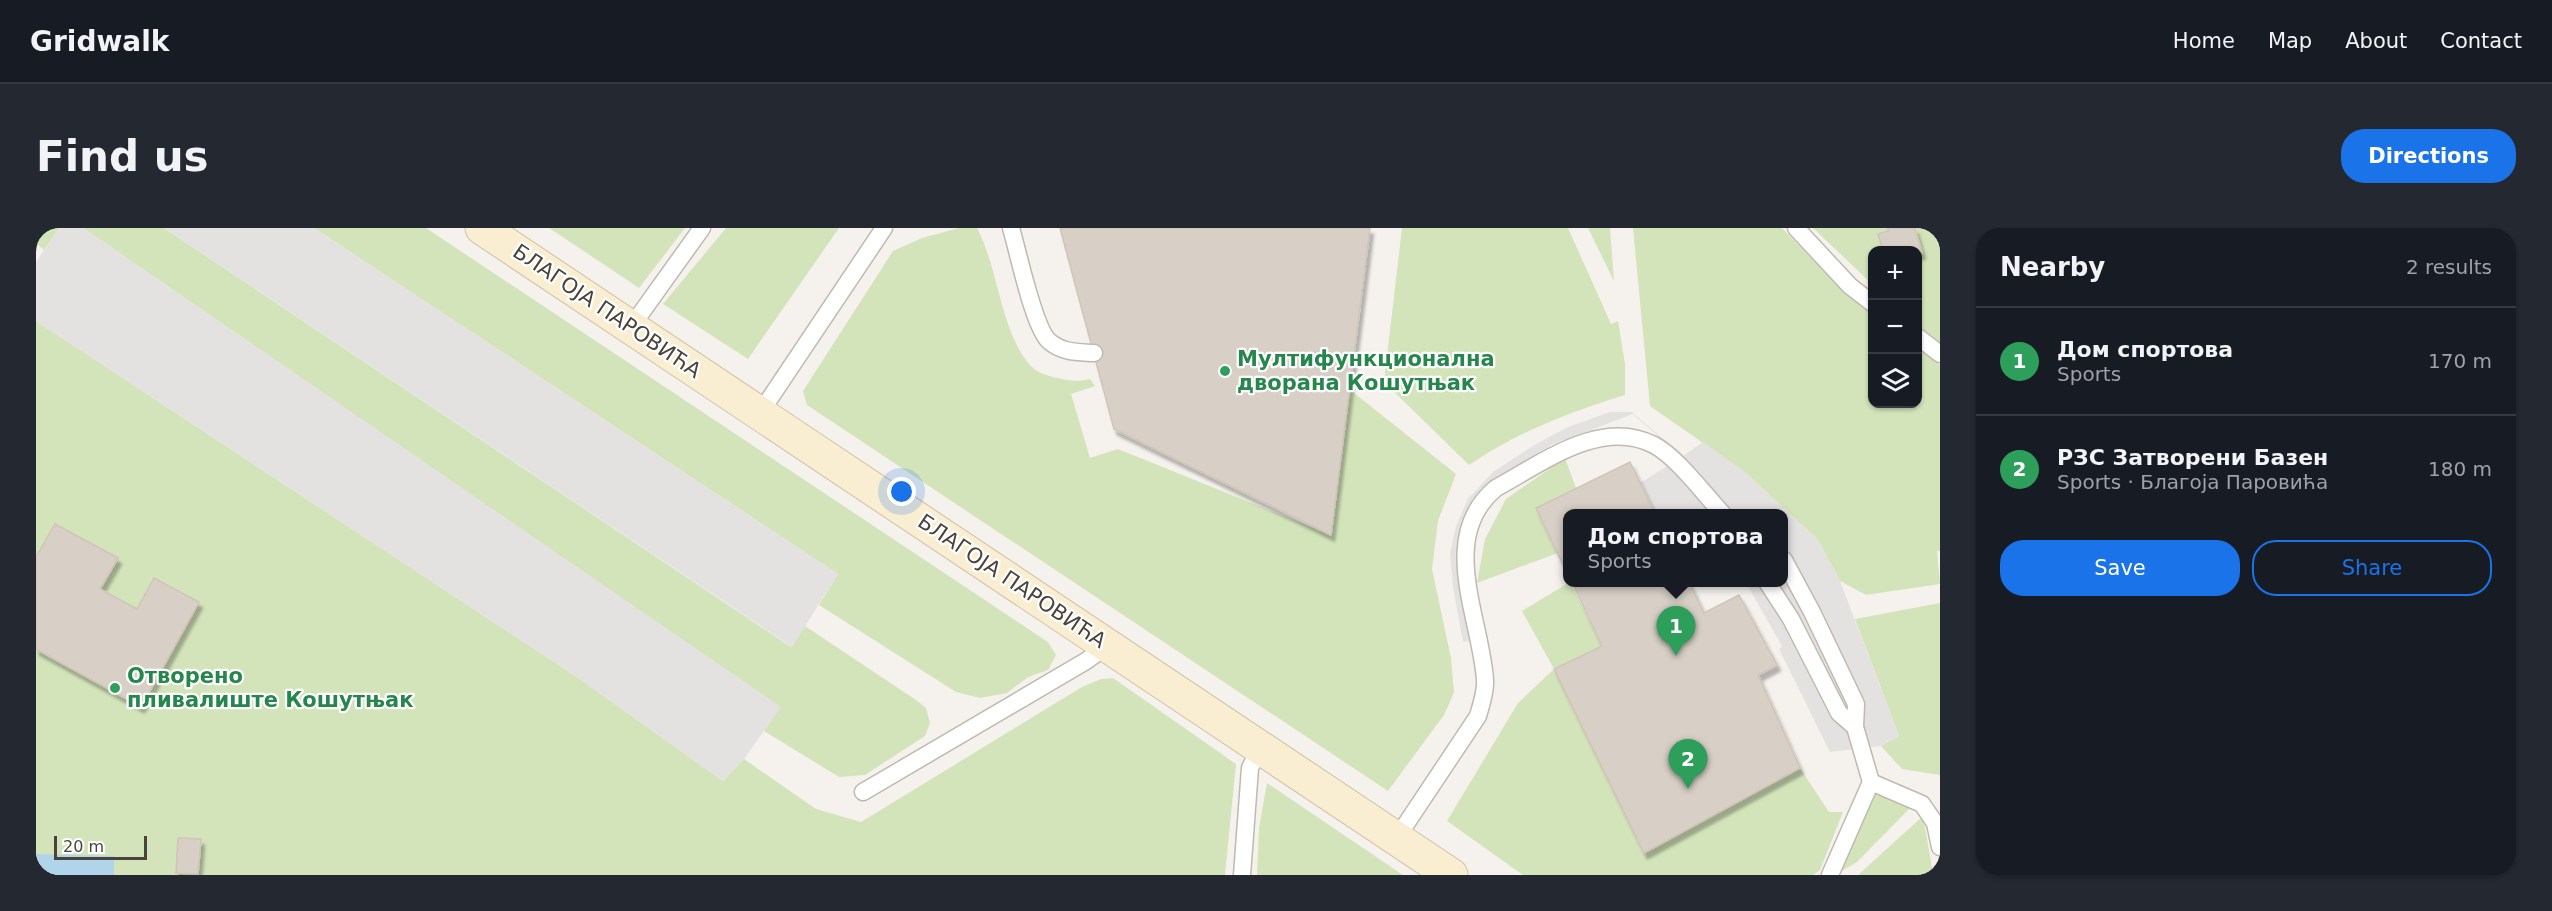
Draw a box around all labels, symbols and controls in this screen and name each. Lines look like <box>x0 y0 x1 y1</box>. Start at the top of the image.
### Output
text: Gridwalk <box>30 25 169 58</box>
text: Home <box>2173 29 2235 53</box>
text: Map <box>2268 29 2312 53</box>
text: About <box>2345 29 2407 53</box>
text: Contact <box>2440 29 2522 53</box>
button: Directions <box>2341 129 2516 183</box>
text: Find us <box>36 132 209 181</box>
street label: БЛАГОЈА ПАРОВИЋА <box>508 239 706 383</box>
map controls <box>1868 246 1922 408</box>
button: + <box>1868 246 1922 300</box>
text: Nearby <box>2000 252 2105 282</box>
text: 2 results <box>2406 255 2492 279</box>
button: − <box>1868 300 1922 354</box>
text: Дом спортова <box>2057 337 2233 362</box>
place label: Мултифункционална дворана Кошутњак <box>1237 347 1495 395</box>
text: 1 <box>2013 349 2026 373</box>
text: 170 m <box>2428 349 2492 373</box>
button: layers <box>1868 354 1922 408</box>
text: Sports <box>2057 362 2121 386</box>
marker: Мултифункционална дворана Кошутњак <box>1218 364 1232 378</box>
text: РЗС Затворени Базен <box>2057 445 2328 470</box>
text: 2 <box>2013 457 2026 481</box>
text: 180 m <box>2428 457 2492 481</box>
text: Sports · Благоја Паровића <box>2057 470 2328 494</box>
your location <box>887 477 916 506</box>
street label: БЛАГОЈА ПАРОВИЋА <box>913 509 1111 653</box>
popup <box>1563 509 1788 587</box>
text: Дом спортова <box>1587 524 1764 549</box>
button: Save <box>2000 540 2240 596</box>
button: Share <box>2252 540 2492 596</box>
text: Sports <box>1587 549 1652 573</box>
pin: 1 <box>1656 606 1696 656</box>
place label: Отворено пливалиште Кошутњак <box>127 664 413 712</box>
marker: Отворено пливалиште Кошутњак <box>108 681 122 695</box>
pin: 2 <box>1668 740 1708 789</box>
scale bar <box>54 833 147 860</box>
text: 20 m <box>63 837 104 856</box>

